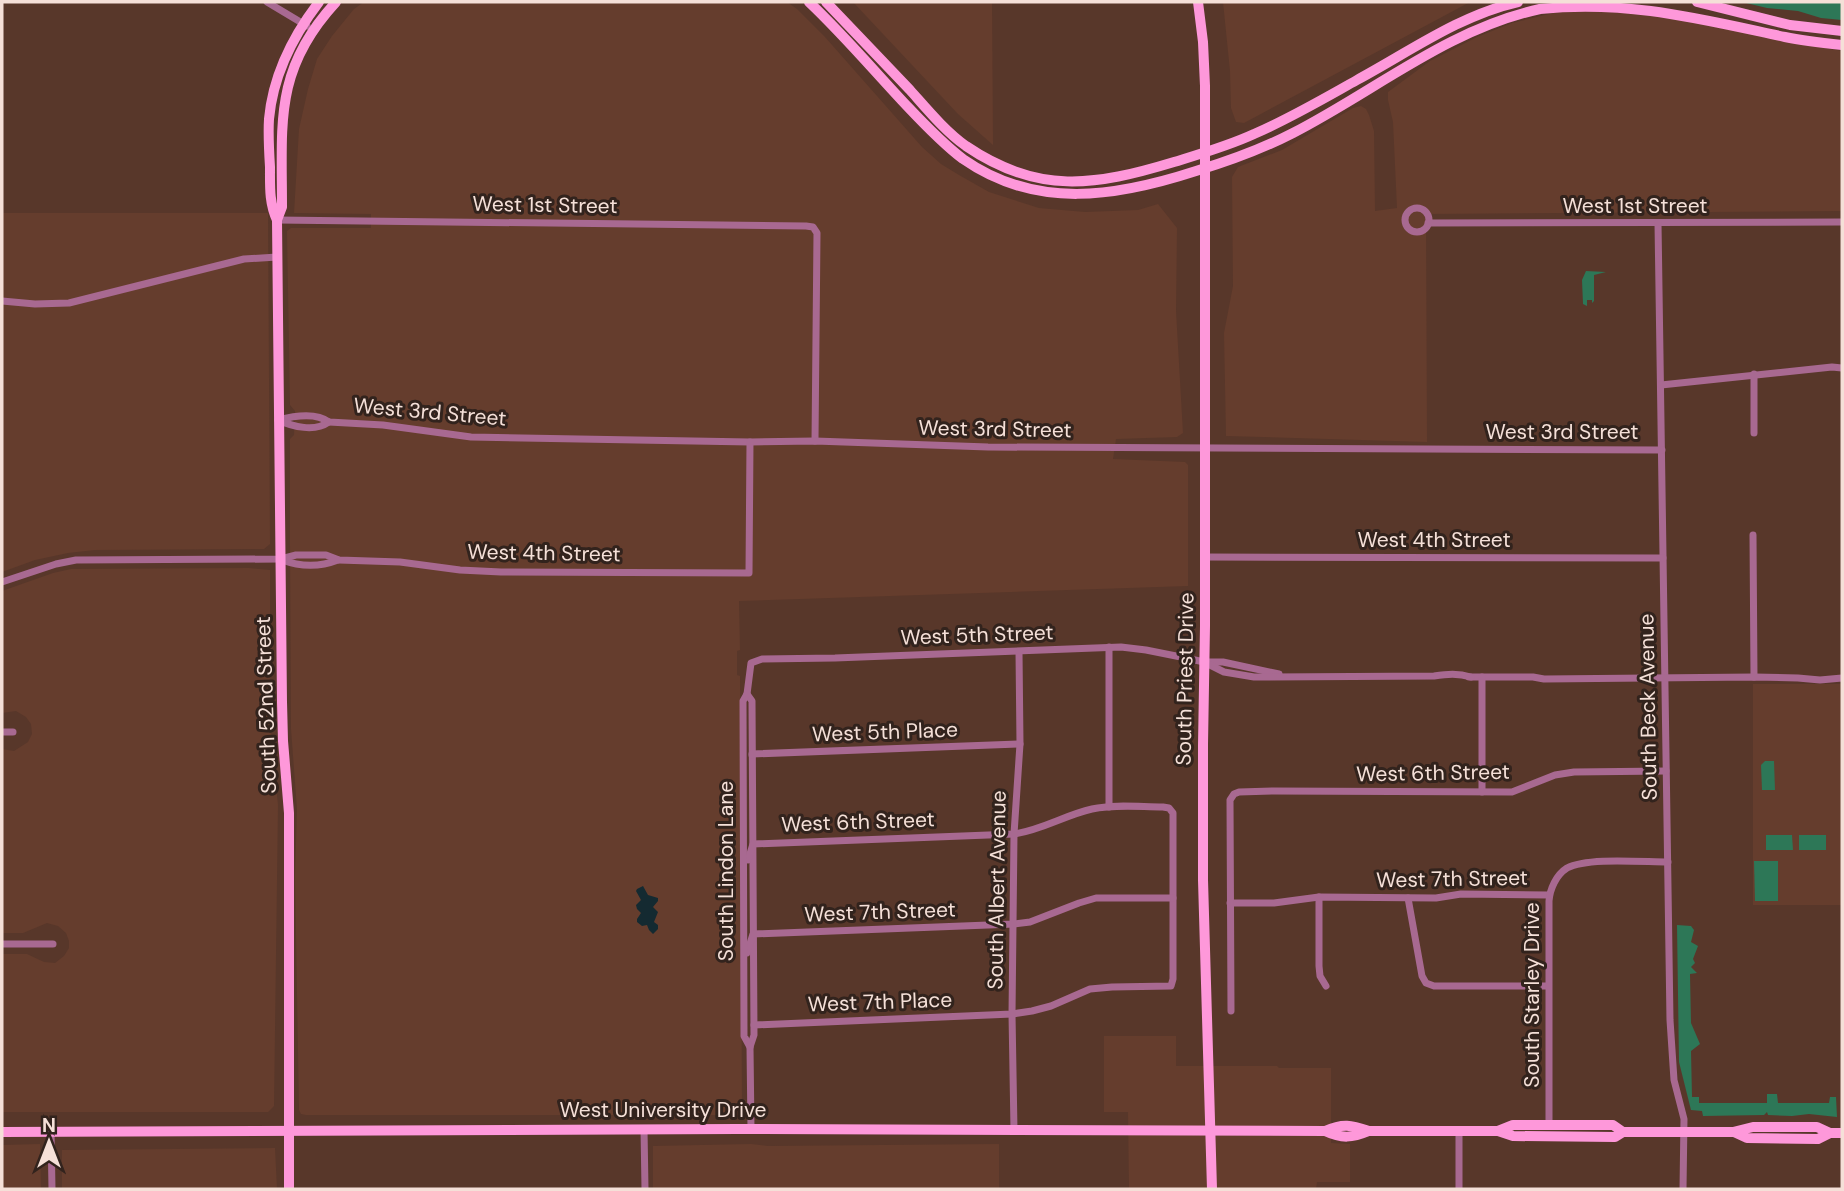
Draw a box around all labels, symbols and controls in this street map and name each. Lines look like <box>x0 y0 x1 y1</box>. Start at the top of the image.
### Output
street label: West 1st Street <box>472 190 618 220</box>
street label: West 1st Street <box>1562 192 1708 220</box>
street label: West 3rd Street <box>353 391 507 433</box>
street label: West 3rd Street <box>918 414 1072 444</box>
street label: West 3rd Street <box>1485 418 1639 446</box>
street label: West 4th Street <box>1357 526 1511 554</box>
street label: West 4th Street <box>467 538 621 568</box>
street label: South Priest Drive <box>1169 592 1201 766</box>
street label: South Beck Avenue <box>1632 613 1664 801</box>
street label: South 52nd Street <box>249 616 283 794</box>
street label: West 5th Street <box>900 618 1054 652</box>
street label: West 5th Place <box>812 715 959 749</box>
street label: West 6th Street <box>1356 758 1510 788</box>
street label: South Lindon Lane <box>712 781 740 961</box>
street label: South Albert Avenue <box>981 790 1013 990</box>
street label: West 6th Street <box>781 805 935 839</box>
street label: West 7th Street <box>1376 864 1528 894</box>
street label: West 7th Street <box>804 895 956 929</box>
street label: South Starley Drive <box>1518 902 1546 1088</box>
street label: West 7th Place <box>807 985 953 1019</box>
street label: West University Drive <box>560 1096 767 1124</box>
north arrow <box>14 1107 84 1177</box>
text: N <box>42 1113 56 1138</box>

